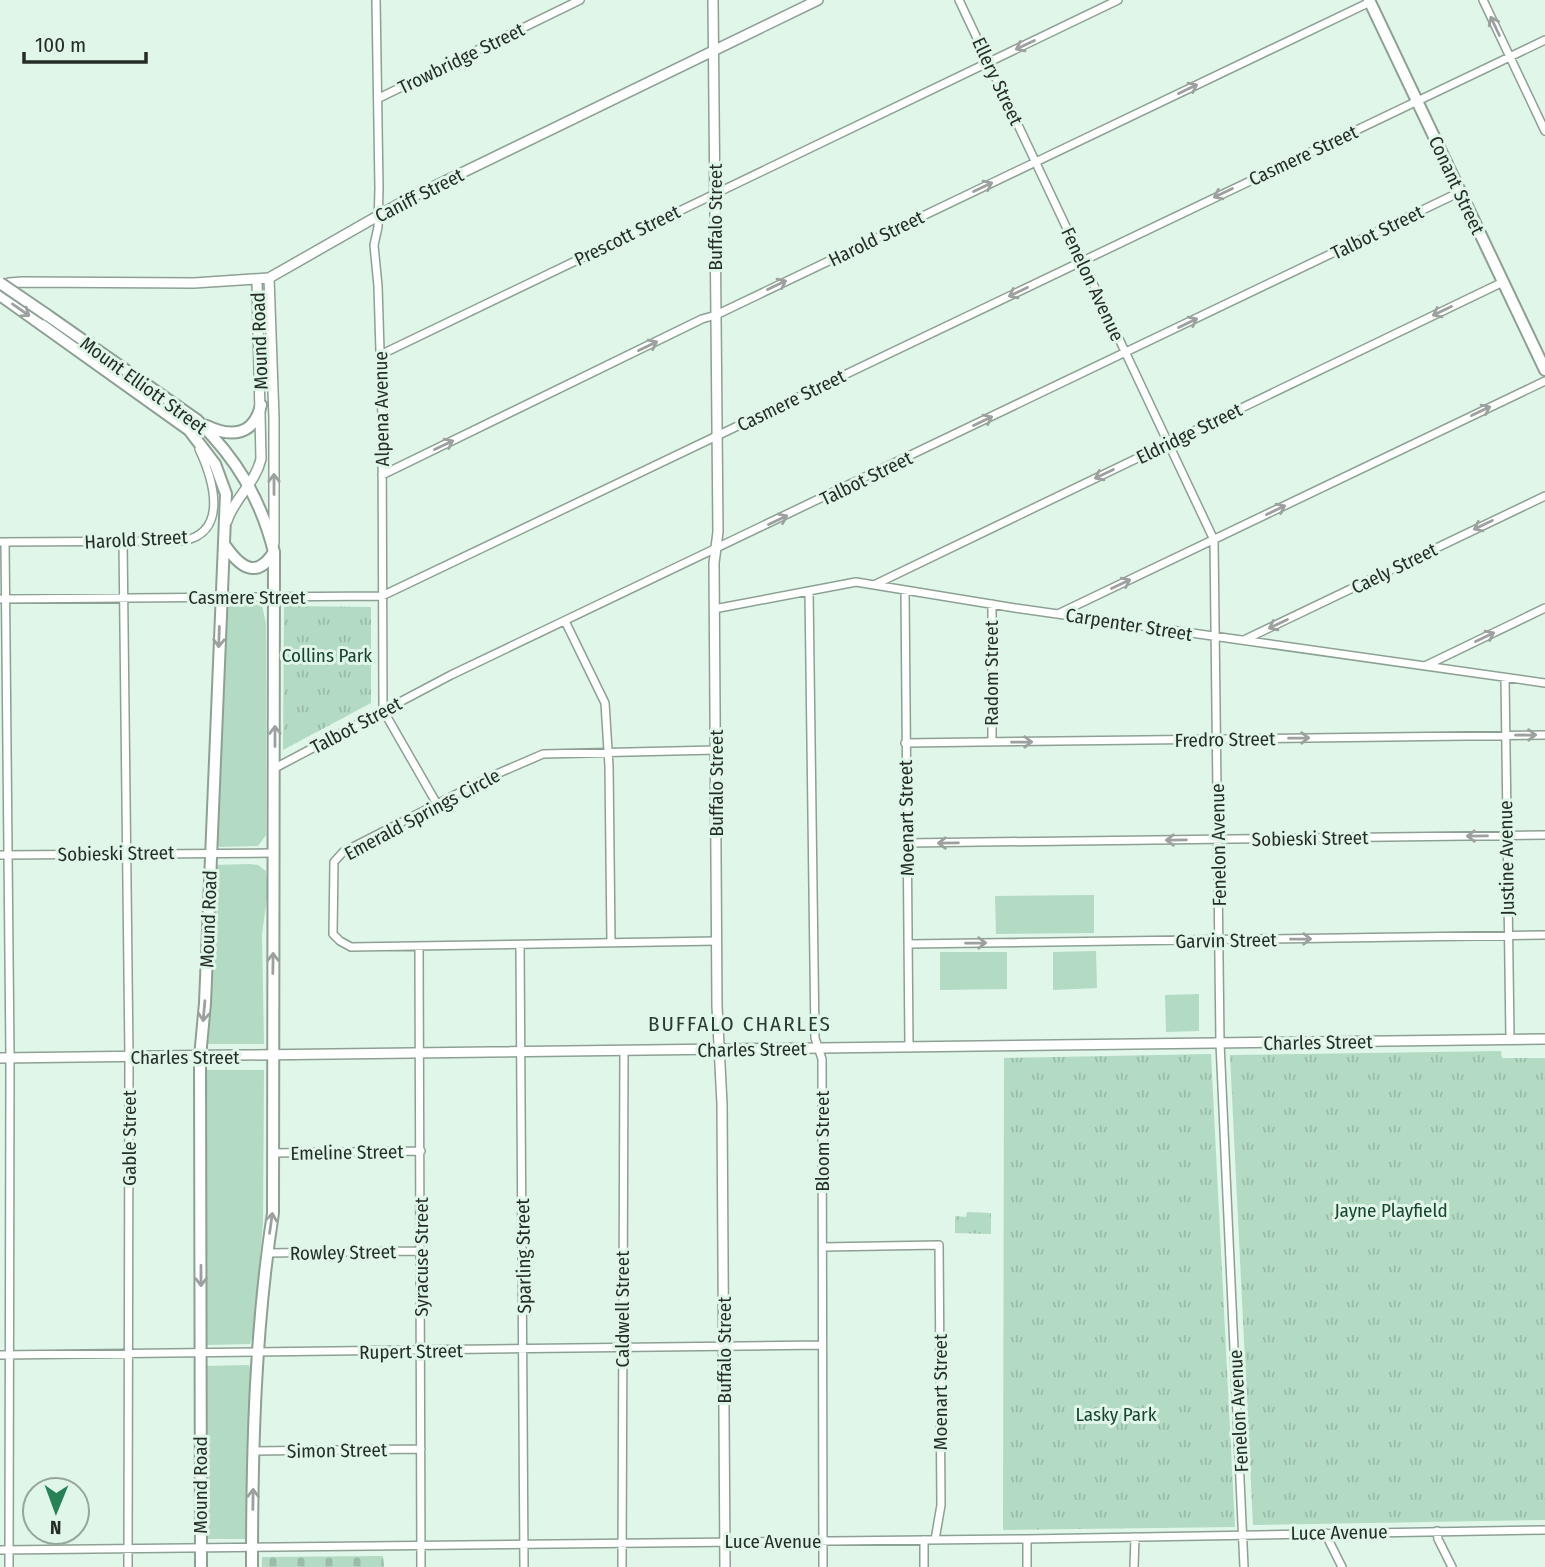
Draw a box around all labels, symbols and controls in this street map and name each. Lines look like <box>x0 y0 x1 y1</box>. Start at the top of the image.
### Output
one-way arrow <box>1488 15 1501 37</box>
street label: Trowbridge Street <box>394 18 529 99</box>
scale bar <box>24 21 147 65</box>
text: 100 m <box>35 32 86 58</box>
street label: Ellery Street <box>967 34 1028 130</box>
one-way arrow <box>1015 39 1036 52</box>
one-way arrow <box>1177 82 1198 95</box>
street label: Casmere Street <box>1245 120 1362 191</box>
street label: Conant Street <box>1424 132 1490 239</box>
street label: Caniff Street <box>371 163 468 228</box>
street label: Buffalo Street <box>704 163 727 270</box>
one-way arrow <box>972 180 993 193</box>
one-way arrow <box>1213 187 1234 201</box>
street label: Prescott Street <box>571 200 684 271</box>
street label: Talbot Street <box>1327 200 1428 265</box>
street label: Harold Street <box>825 205 928 271</box>
street label: Fenelon Avenue <box>1056 224 1129 345</box>
one-way arrow <box>767 278 788 291</box>
one-way arrow <box>1008 285 1029 299</box>
street label: Mound Road <box>246 292 273 390</box>
one-way arrow <box>11 303 30 317</box>
one-way arrow <box>1432 305 1453 319</box>
one-way arrow <box>1177 315 1198 329</box>
street label: Mount Elliott Street <box>76 332 212 440</box>
one-way arrow <box>637 338 658 352</box>
street label: Alpena Avenue <box>369 351 394 467</box>
street label: Casmere Street <box>733 364 850 437</box>
street label: Eldridge Street <box>1133 398 1247 469</box>
one-way arrow <box>1470 404 1491 418</box>
one-way arrow <box>972 414 993 428</box>
one-way arrow <box>433 438 454 451</box>
street label: Talbot Street <box>816 446 917 511</box>
one-way arrow <box>1094 468 1115 482</box>
one-way arrow <box>267 473 281 496</box>
one-way arrow <box>1265 503 1286 517</box>
one-way arrow <box>767 513 788 526</box>
one-way arrow <box>1473 520 1494 533</box>
street label: Harold Street <box>84 525 189 554</box>
street label: Caely Street <box>1348 537 1442 599</box>
one-way arrow <box>1110 577 1131 590</box>
street label: Casmere Street <box>188 586 306 609</box>
street label: Carpenter Street <box>1064 603 1195 646</box>
one-way arrow <box>1268 617 1289 631</box>
street label: Radom Street <box>980 619 1003 726</box>
one-way arrow <box>212 625 225 648</box>
one-way arrow <box>1474 629 1495 643</box>
park label: Collins Park <box>282 644 372 667</box>
street label: Talbot Street <box>307 692 406 759</box>
one-way arrow <box>268 725 282 748</box>
street label: Fredro Street <box>1175 727 1276 752</box>
one-way arrow <box>1515 728 1538 742</box>
street label: Buffalo Street <box>705 729 728 836</box>
one-way arrow <box>1287 731 1310 745</box>
one-way arrow <box>1011 735 1034 749</box>
street label: Moenart Street <box>894 759 919 876</box>
street label: Emerald Springs Circle <box>341 764 504 865</box>
street label: Fenelon Avenue <box>1206 783 1231 907</box>
street label: Justine Avenue <box>1494 800 1519 916</box>
street label: Sobieski Street <box>1251 826 1369 851</box>
one-way arrow <box>1466 829 1489 843</box>
one-way arrow <box>1165 833 1188 847</box>
one-way arrow <box>937 836 960 849</box>
street label: Sobieski Street <box>57 841 175 866</box>
street label: Mound Road <box>195 870 222 968</box>
street label: Garvin Street <box>1175 928 1278 953</box>
one-way arrow <box>1290 932 1313 945</box>
one-way arrow <box>964 936 987 950</box>
one-way arrow <box>266 952 280 975</box>
one-way arrow <box>197 999 210 1022</box>
district label: BUFFALO CHARLES <box>648 1011 832 1037</box>
street label: Charles Street <box>1263 1030 1373 1055</box>
street label: Charles Street <box>697 1037 807 1062</box>
street label: Charles Street <box>130 1046 240 1069</box>
street label: Gable Street <box>118 1089 141 1186</box>
street label: Bloom Street <box>811 1090 834 1192</box>
street label: Emeline Street <box>290 1140 405 1165</box>
street label: Syracuse Street <box>410 1196 433 1317</box>
street label: Sparling Street <box>511 1197 536 1314</box>
park label: Jayne Playfield <box>1334 1199 1448 1222</box>
one-way arrow <box>265 1212 278 1235</box>
street label: Rowley Street <box>290 1240 397 1265</box>
street label: Caldwell Street <box>611 1250 634 1367</box>
one-way arrow <box>194 1264 208 1287</box>
street label: Buffalo Street <box>713 1296 736 1403</box>
street label: Moenart Street <box>929 1333 952 1450</box>
street label: Rupert Street <box>359 1339 464 1364</box>
street label: Fenelon Avenue <box>1224 1349 1253 1473</box>
park label: Lasky Park <box>1075 1403 1157 1426</box>
street label: Mound Road <box>189 1436 212 1534</box>
street label: Simon Street <box>287 1438 388 1463</box>
north arrow <box>21 1476 91 1546</box>
one-way arrow <box>246 1488 260 1511</box>
text: N <box>50 1516 62 1539</box>
street label: Luce Avenue <box>1290 1520 1388 1545</box>
street label: Luce Avenue <box>725 1530 821 1553</box>

